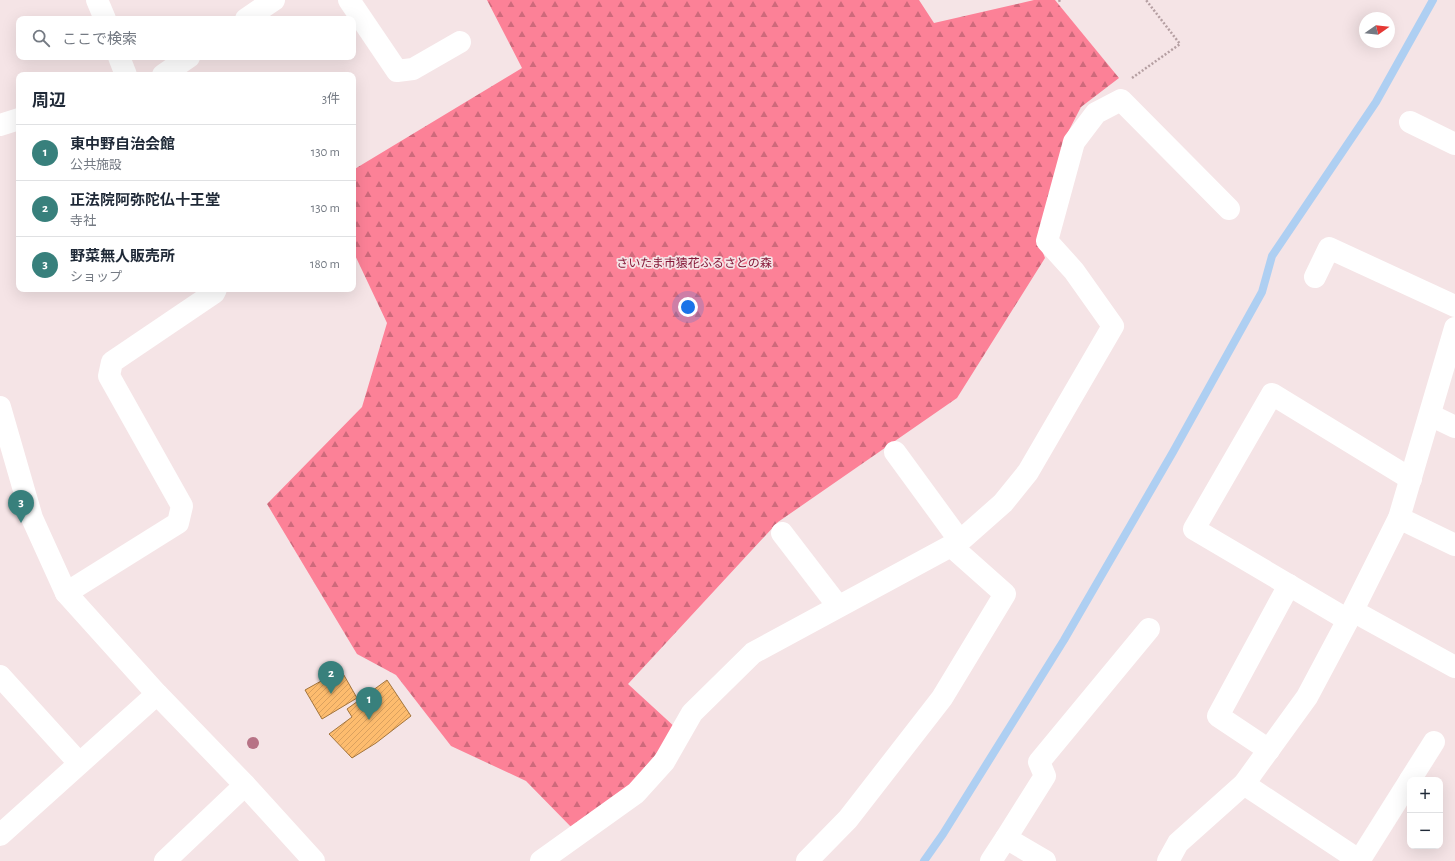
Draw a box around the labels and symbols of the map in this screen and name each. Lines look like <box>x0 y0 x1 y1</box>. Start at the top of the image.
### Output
north arrow <box>1359 12 1395 48</box>
park label: さいたま市猿花ふるさとの森 <box>616 257 772 269</box>
your location <box>678 297 698 317</box>
pin: 3 <box>8 490 34 523</box>
pin: 2 <box>318 661 344 694</box>
pin: 1 <box>356 687 382 720</box>

